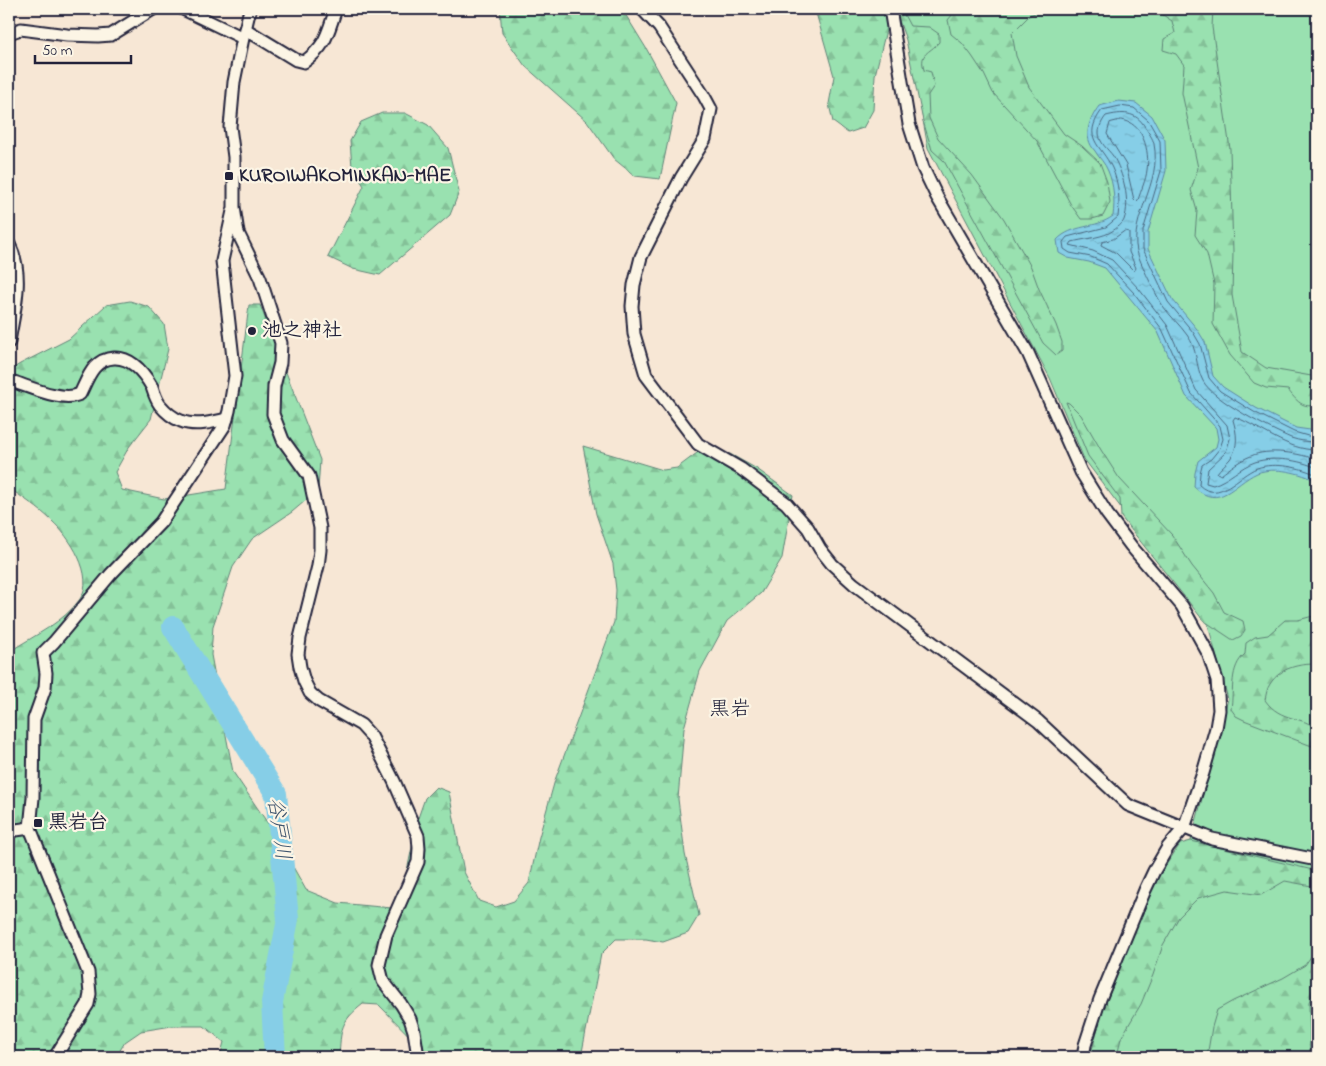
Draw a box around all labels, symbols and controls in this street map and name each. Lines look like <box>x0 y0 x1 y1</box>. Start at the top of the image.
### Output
scale bar <box>35 32 131 64</box>
text: 50 m <box>42 40 73 62</box>
place label: KUROIWAKOMINKAN-MAE <box>239 162 451 191</box>
marker: KUROIWAKOMINKAN-MAE <box>223 170 235 182</box>
place label: 池之神社 <box>262 317 342 346</box>
marker: 池之神社 <box>246 325 258 337</box>
district label: 黒岩 <box>709 695 751 725</box>
water label: 谷戸川 <box>259 796 297 862</box>
place label: 黒岩台 <box>48 809 108 838</box>
marker: 黒岩台 <box>32 817 44 829</box>

